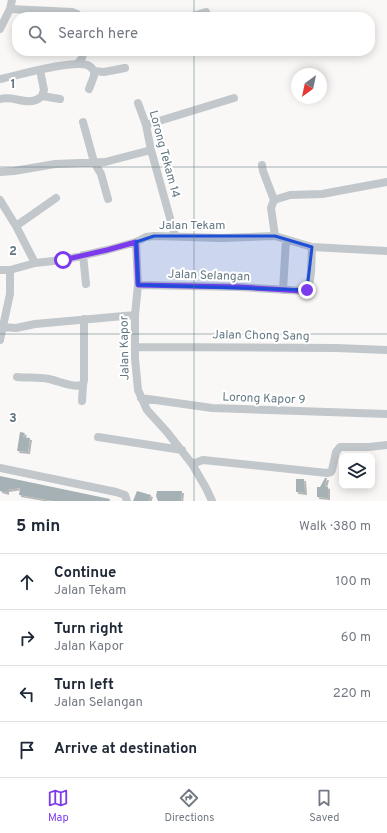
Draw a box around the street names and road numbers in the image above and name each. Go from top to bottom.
street label: Lorong Tekam 14 [145,109,183,200]
street label: Jalan Tekam [159,218,225,234]
street label: Jalan Selangan [168,267,250,285]
street label: Jalan Kapor [116,315,134,380]
street label: Jalan Chong Sang [212,327,310,345]
street label: Lorong Kapor 9 [222,390,306,408]

